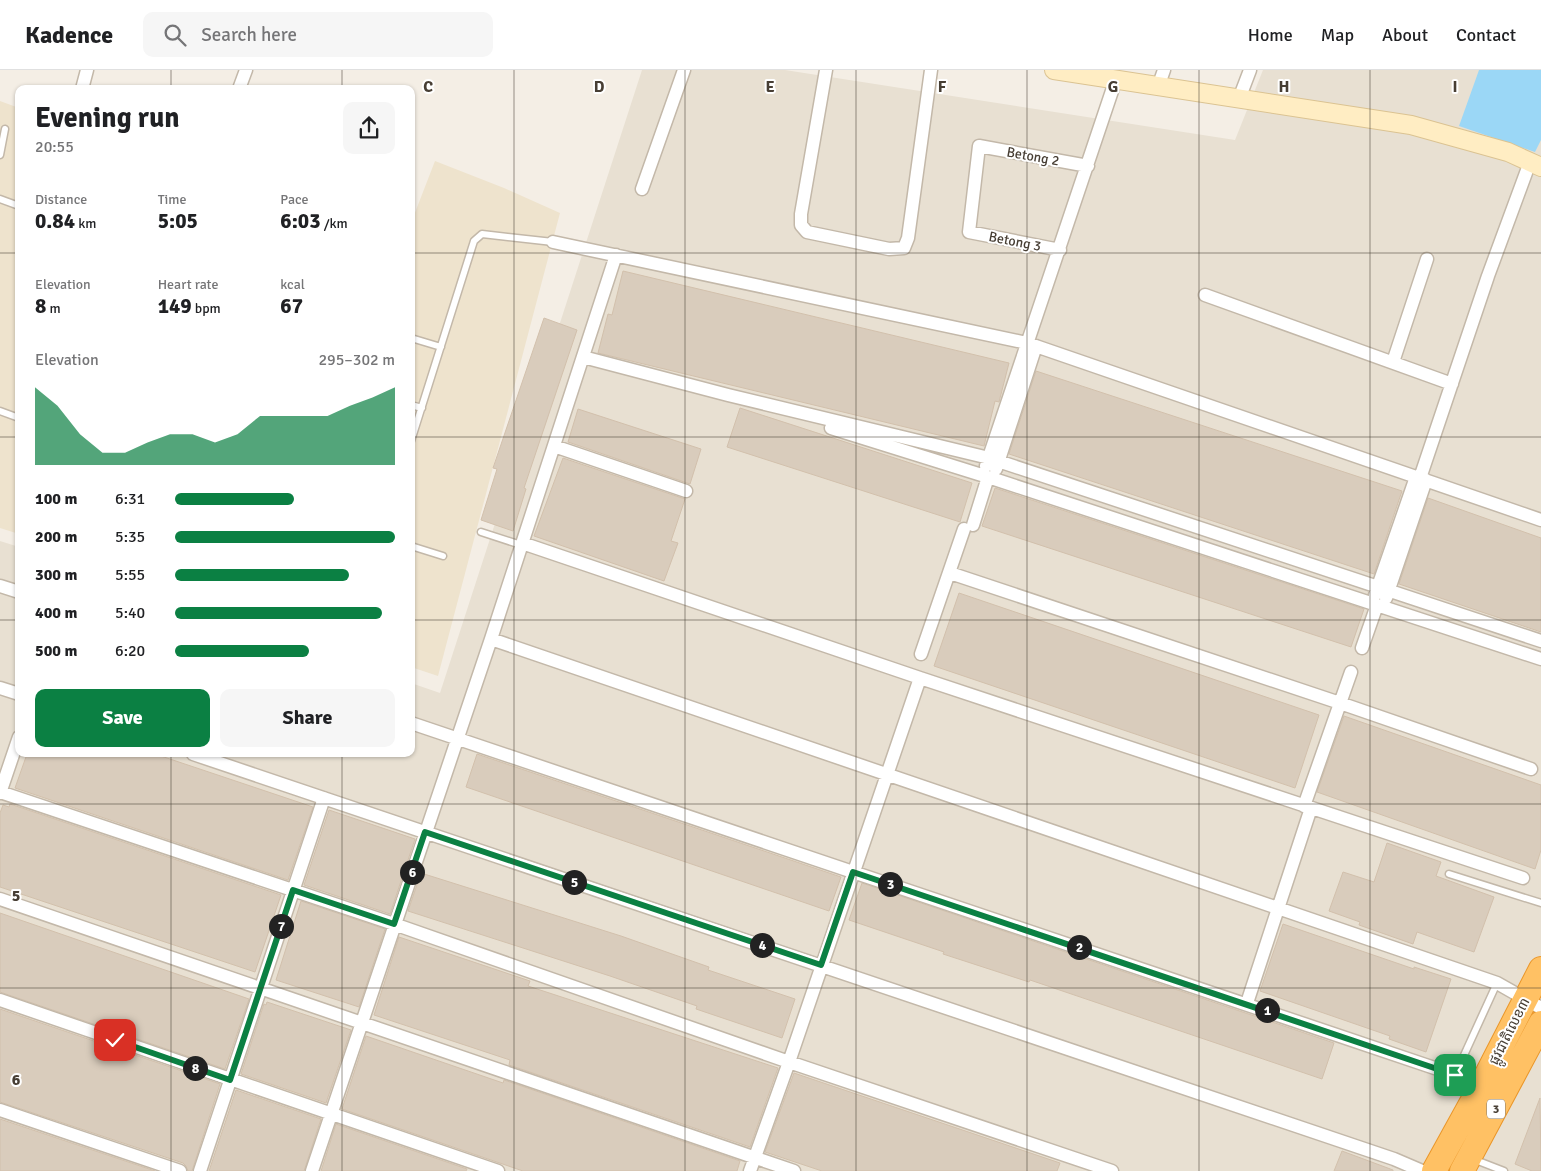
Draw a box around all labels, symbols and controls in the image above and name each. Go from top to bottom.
search box [143,12,493,57]
text: Kadence [25,20,113,50]
icon: search [161,21,189,49]
text: Search here [201,23,297,47]
text: Home [1248,24,1293,46]
text: Map [1321,24,1354,46]
text: About [1382,24,1428,46]
text: Contact [1456,24,1516,46]
text: C [423,77,433,97]
text: D [594,77,605,97]
text: E [765,77,775,97]
text: F [938,77,947,97]
text: G [1108,77,1118,97]
text: H [1279,77,1289,97]
text: I [1452,77,1458,97]
text: Evening run [35,101,180,135]
button: share [343,102,395,154]
text: 20:55 [35,137,74,157]
street label: Betong 2 [1005,144,1061,169]
text: Distance [35,191,87,208]
text: Time [158,191,187,208]
text: Pace [280,191,309,208]
text: 0.84 [35,208,75,234]
text: 5:05 [158,208,198,234]
text: 6:03 [280,208,321,234]
text: km [75,215,96,232]
text: /km [321,215,348,232]
street label: Betong 3 [987,228,1043,255]
text: Elevation [35,276,91,293]
text: Heart rate [158,276,218,293]
text: kcal [280,276,305,293]
text: 8 [35,293,46,319]
text: 149 [158,293,192,319]
text: 67 [280,293,303,319]
text: m [46,300,61,317]
text: bpm [192,300,221,317]
text: Elevation [35,350,99,370]
text: 295–302 m [318,350,395,370]
text: 100 m [35,489,77,509]
text: 6:31 [115,489,145,509]
text: 200 m [35,527,77,547]
text: 5:35 [115,527,145,547]
text: 300 m [35,565,77,585]
text: 5:55 [115,565,145,585]
text: 400 m [35,603,77,623]
text: 5:40 [115,603,145,623]
text: 500 m [35,641,77,661]
text: 6:20 [115,641,145,661]
button: Save [35,689,210,747]
button: Share [220,689,395,747]
pin: 6 [400,860,424,884]
text: 6 [409,864,416,881]
pin: 5 [562,870,586,894]
pin: 3 [878,872,902,896]
text: 5 [571,874,578,891]
text: 3 [887,876,894,893]
text: 5 [12,886,20,906]
pin: 7 [268,914,294,938]
text: 7 [278,918,285,935]
pin: 4 [750,932,774,958]
pin: 2 [1066,934,1092,960]
text: 4 [759,937,766,954]
text: 2 [1076,939,1083,956]
street label: ផ្លូវជាតិលេខ៣ [1485,995,1536,1069]
pin: 1 [1254,998,1280,1022]
text: 1 [1264,1002,1271,1019]
pin [94,1019,136,1061]
icon: check [101,1026,129,1054]
pin [1434,1054,1476,1096]
pin: 8 [182,1056,208,1080]
text: 8 [192,1060,199,1077]
icon: arrive [1441,1061,1469,1089]
text: 6 [12,1070,21,1090]
road number: 3 [1487,1100,1505,1118]

